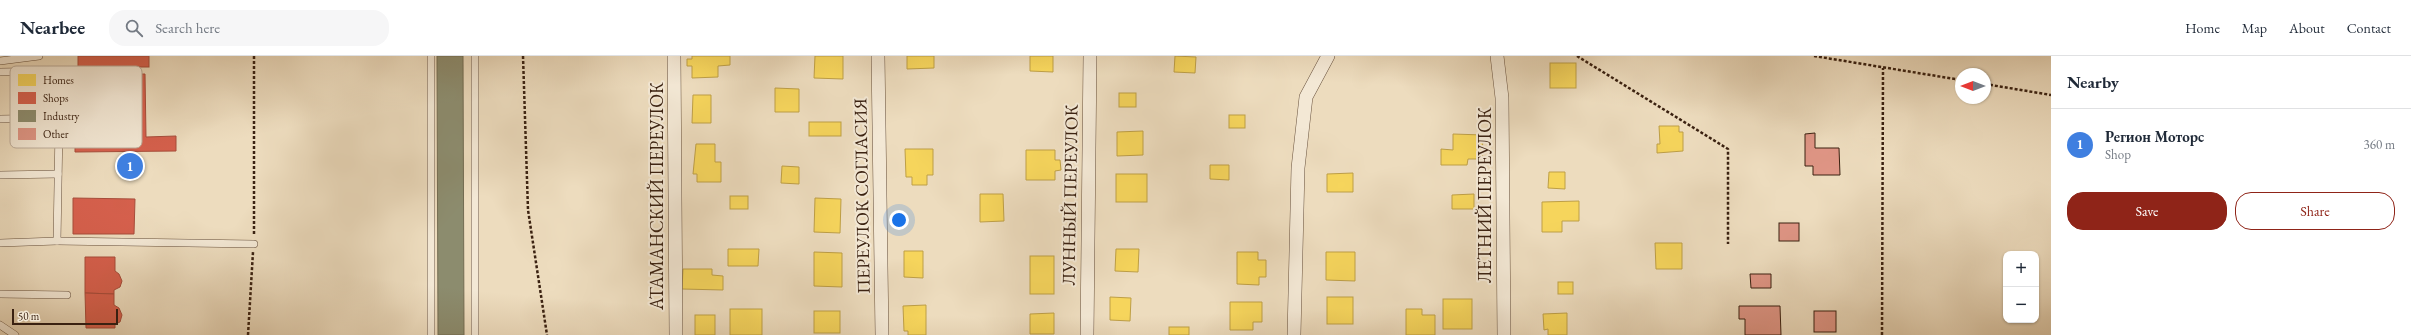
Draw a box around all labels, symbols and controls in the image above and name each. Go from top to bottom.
search box [109,10,389,46]
text: Nearbee [20,15,85,40]
icon: search [123,17,145,39]
text: Search here [155,18,220,37]
text: Home [2185,19,2220,37]
text: Map [2242,19,2267,37]
text: About [2289,19,2325,37]
text: Contact [2347,19,2391,37]
legend [10,66,142,148]
north arrow [1955,68,1991,104]
text: Nearby [2067,71,2119,93]
text: Homes [43,73,74,87]
street label: АТАМАНСКИЙ ПЕРЕУЛОК [645,82,668,311]
text: Shops [43,91,69,105]
street label: ПЕРЕУЛОК СОГЛАСИЯ [848,98,875,294]
street label: ЛУННЫЙ ПЕРЕУЛОК [1056,104,1083,286]
street label: ЛЕТНИЙ ПЕРЕУЛОК [1473,107,1496,283]
text: Industry [43,109,80,123]
text: Other [43,127,69,141]
text: Регион Моторс [2105,127,2204,146]
text: 1 [2077,136,2083,153]
text: 360 m [2364,136,2395,153]
text: Shop [2105,146,2131,163]
pin: 1 [117,151,143,181]
button: Save [2067,192,2227,230]
button: Share [2235,192,2395,230]
your location [889,210,909,230]
map controls [2003,251,2039,323]
button: + [2003,251,2039,287]
button: − [2003,287,2039,323]
scale bar [12,307,118,326]
text: 50 m [18,309,39,323]

